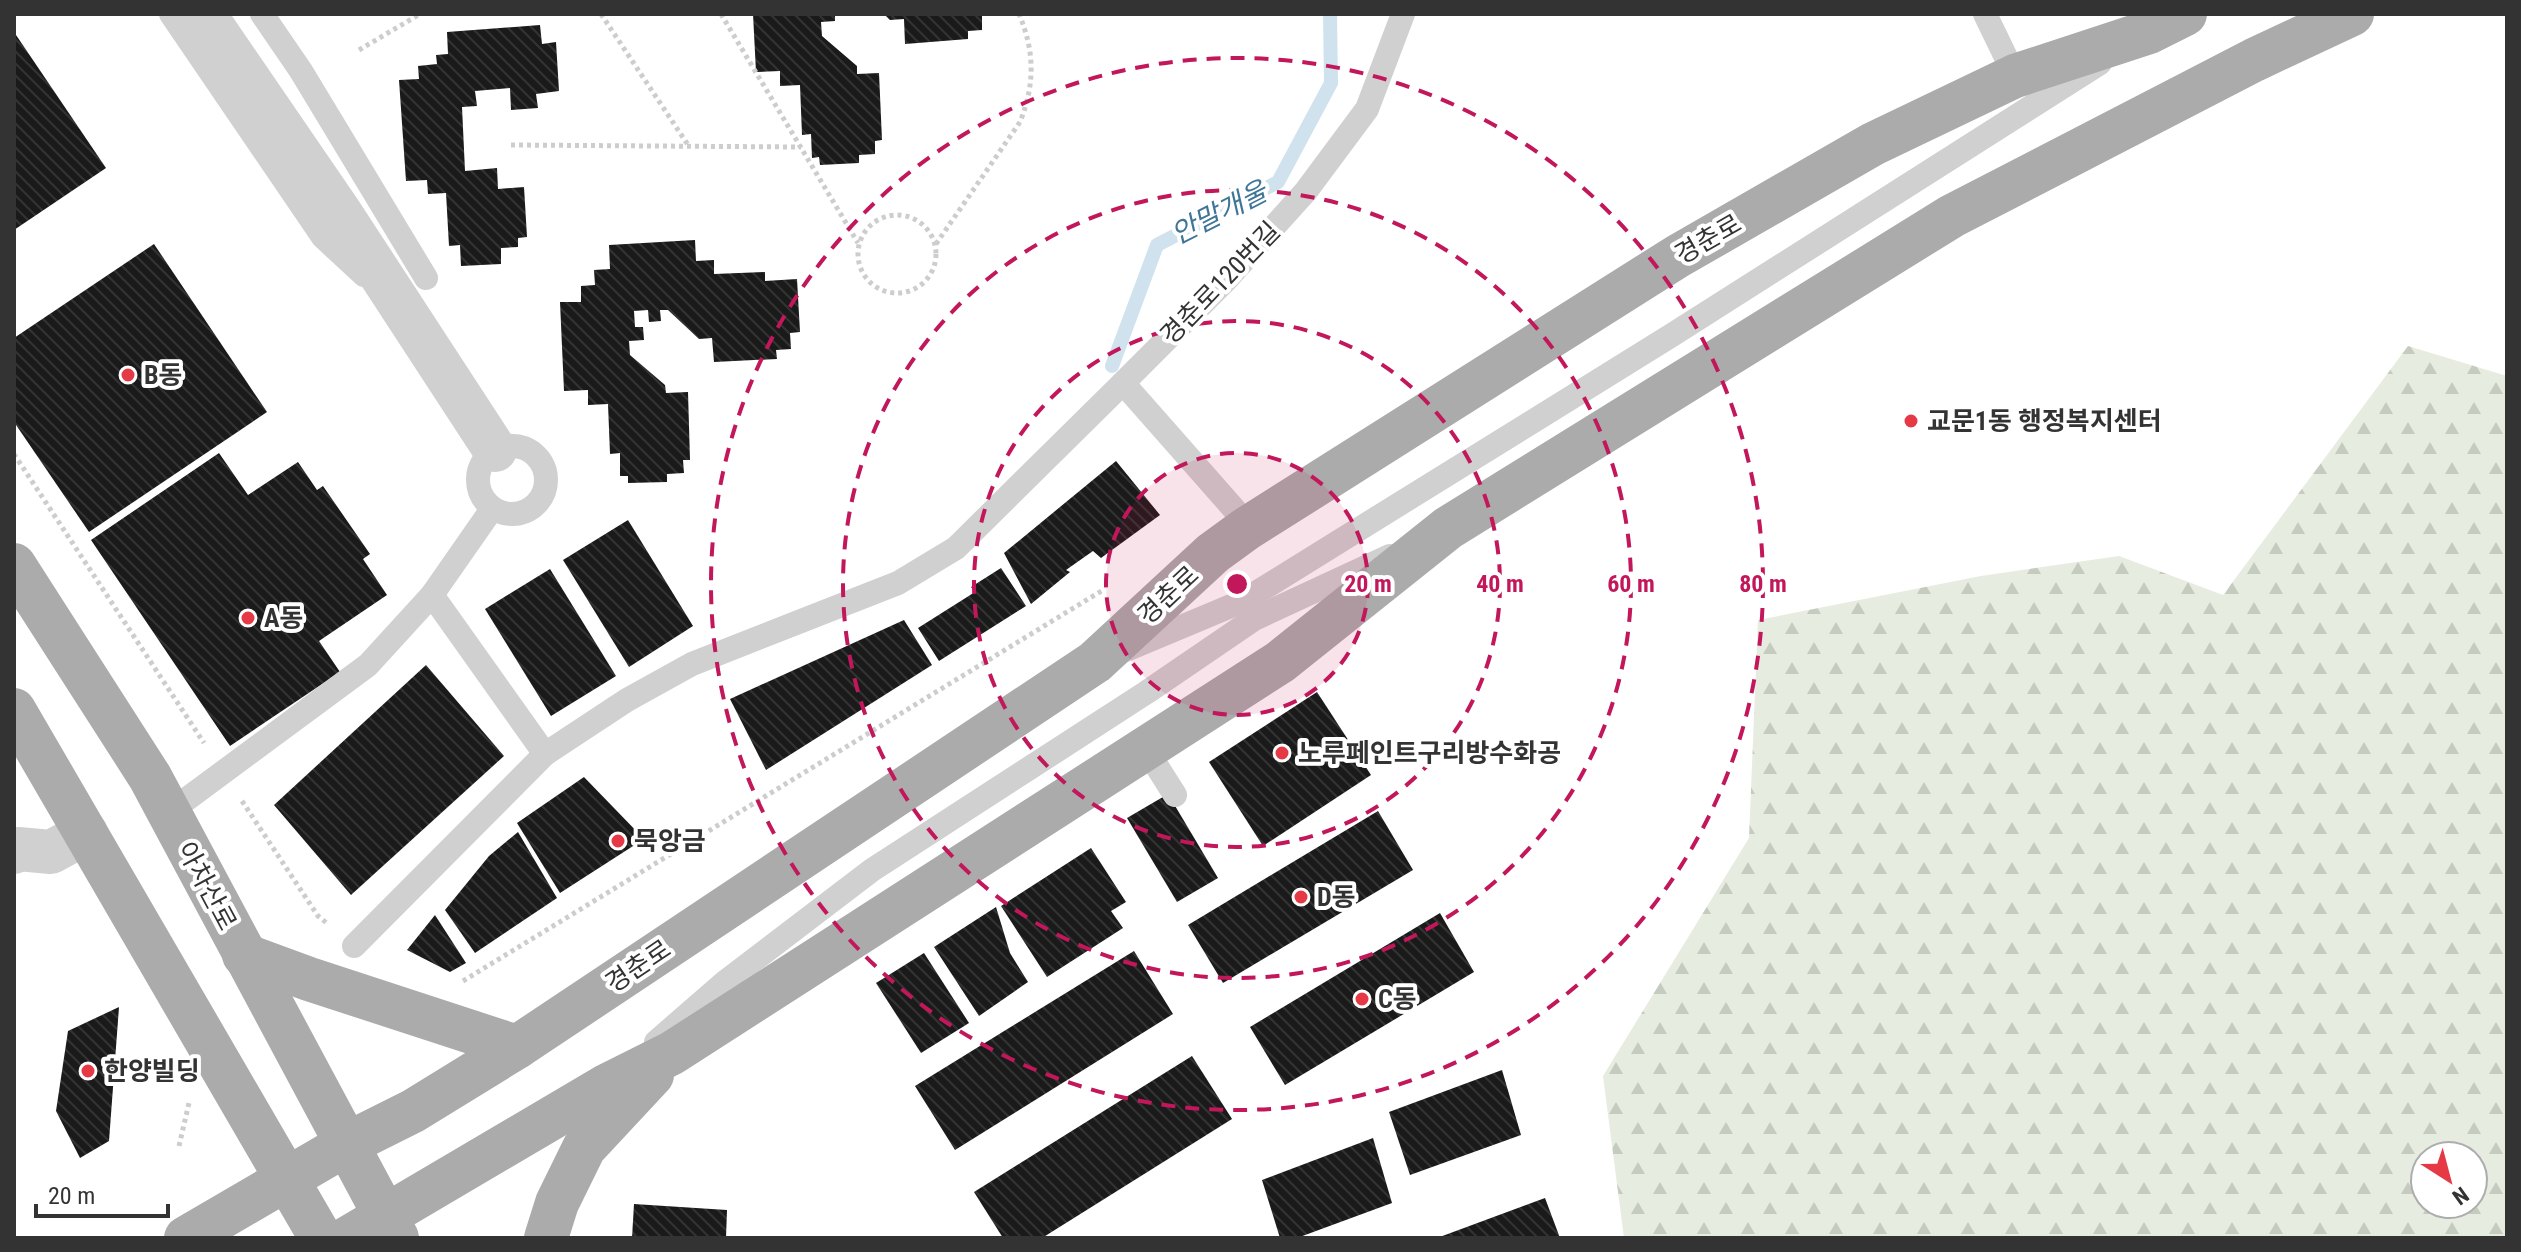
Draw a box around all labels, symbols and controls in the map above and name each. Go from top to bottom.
water label: 안말개울 [1166,174,1274,251]
street label: 경춘로 [1669,208,1747,270]
street label: 경춘로120번길 [1154,216,1286,350]
place label: B동 [144,360,183,390]
marker: B동 [119,366,137,384]
place label: 교문1동 행정복지센터 [1927,406,2161,436]
marker: 교문1동 행정복지센터 [1902,412,1920,430]
street label: 경춘로 [1132,560,1204,630]
centre of rings [1223,570,1251,598]
text: 20 m [1344,570,1392,598]
text: 40 m [1476,570,1524,598]
text: 60 m [1607,570,1655,598]
text: 80 m [1739,570,1787,598]
place label: A동 [264,603,303,633]
marker: A동 [239,609,257,627]
place label: 노루페인트구리방수화공 [1298,738,1561,768]
marker: 노루페인트구리방수화공 [1273,744,1291,762]
place label: 묵앙금 [634,826,706,856]
marker: 묵앙금 [609,832,627,850]
street label: 아차산로 [171,837,243,935]
place label: D동 [1317,882,1356,912]
marker: D동 [1292,888,1310,906]
street label: 경춘로 [600,933,676,999]
place label: C동 [1378,984,1417,1014]
marker: C동 [1353,990,1371,1008]
place label: 한양빌딩 [104,1056,200,1086]
marker: 한양빌딩 [79,1062,97,1080]
north arrow [2409,1140,2489,1220]
scale bar [36,1168,168,1218]
text: 20 m [48,1182,95,1210]
text: N [2448,1182,2473,1210]

